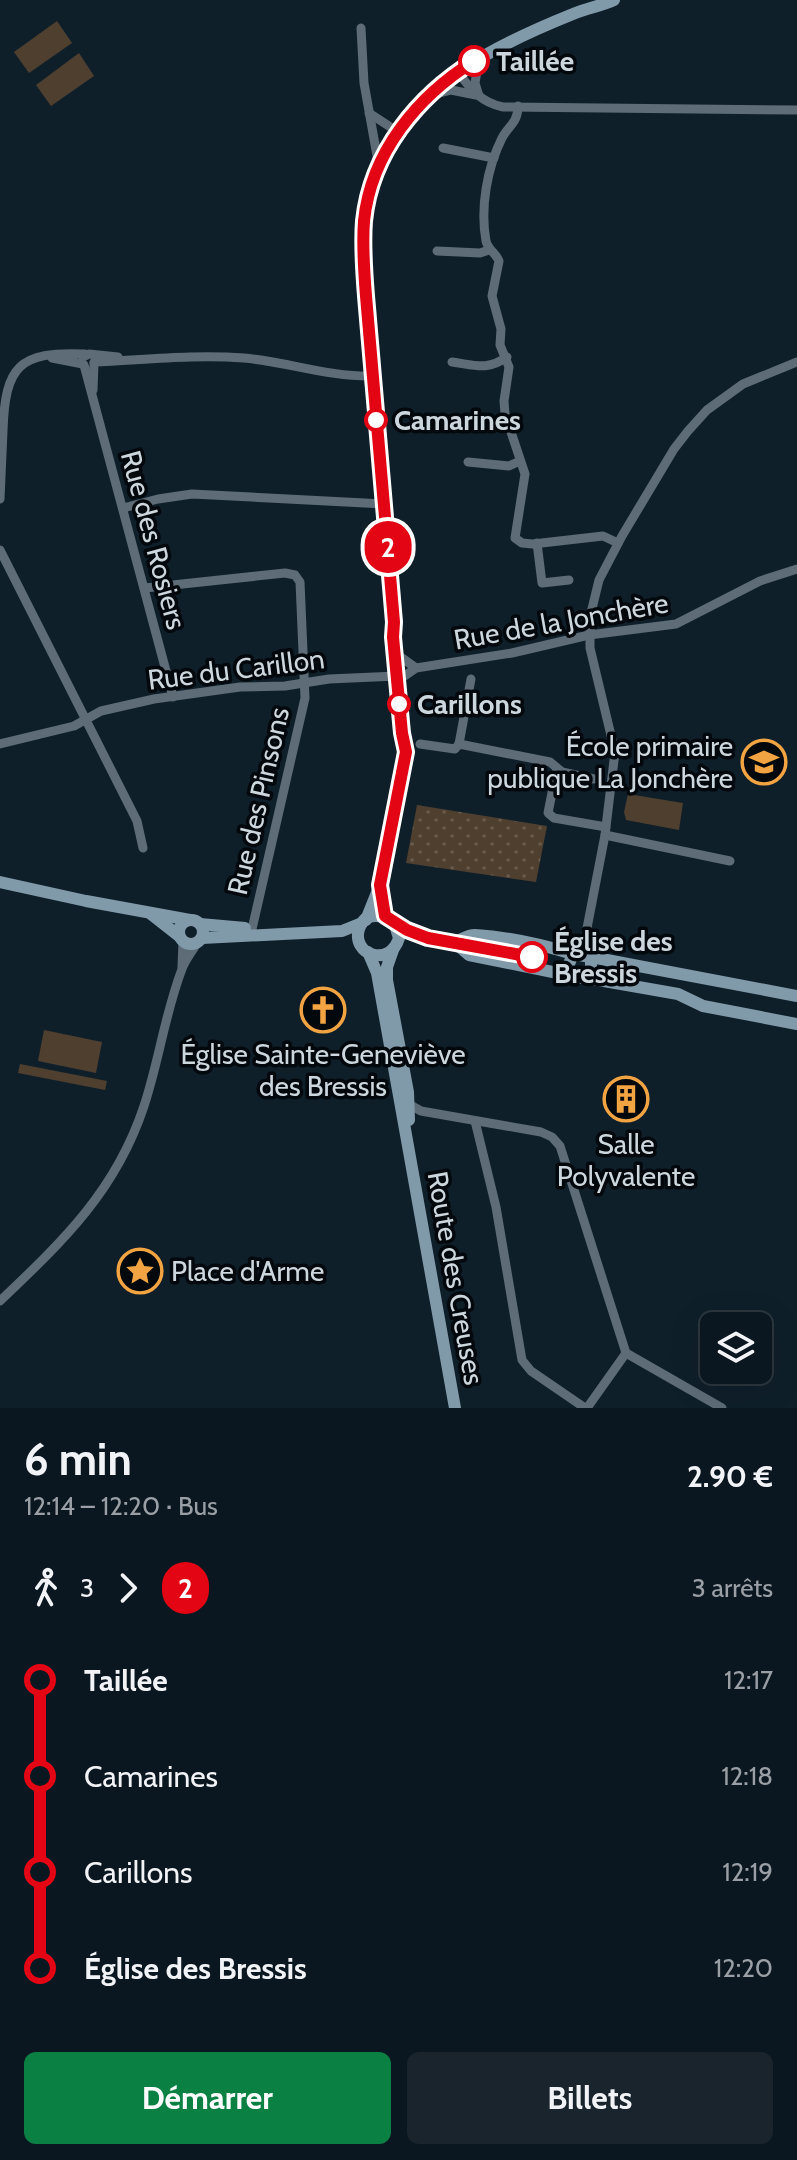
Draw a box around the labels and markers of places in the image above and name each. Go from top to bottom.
place label: Taillée [496,44,574,78]
marker: Taillée [459,46,489,76]
place label: Camarines [394,403,521,437]
marker: Camarines [365,409,387,431]
place label: Carillons [417,687,522,721]
marker: Carillons [388,693,410,715]
place label: École primaire publique La Jonchère [487,729,733,795]
school or university icon: École primaire publique La Jonchère [740,738,788,786]
place label: Église des Bressis [554,924,673,990]
marker: Église des Bressis [517,942,547,972]
church icon: Église Sainte-Geneviève des Bressis [299,986,347,1034]
place label: Église Sainte-Geneviève des Bressis [180,1037,466,1103]
building icon: Salle Polyvalente [602,1075,650,1123]
place label: Salle Polyvalente [557,1127,695,1193]
place icon: Place d'Arme [116,1247,164,1295]
place label: Place d'Arme [171,1254,324,1288]

